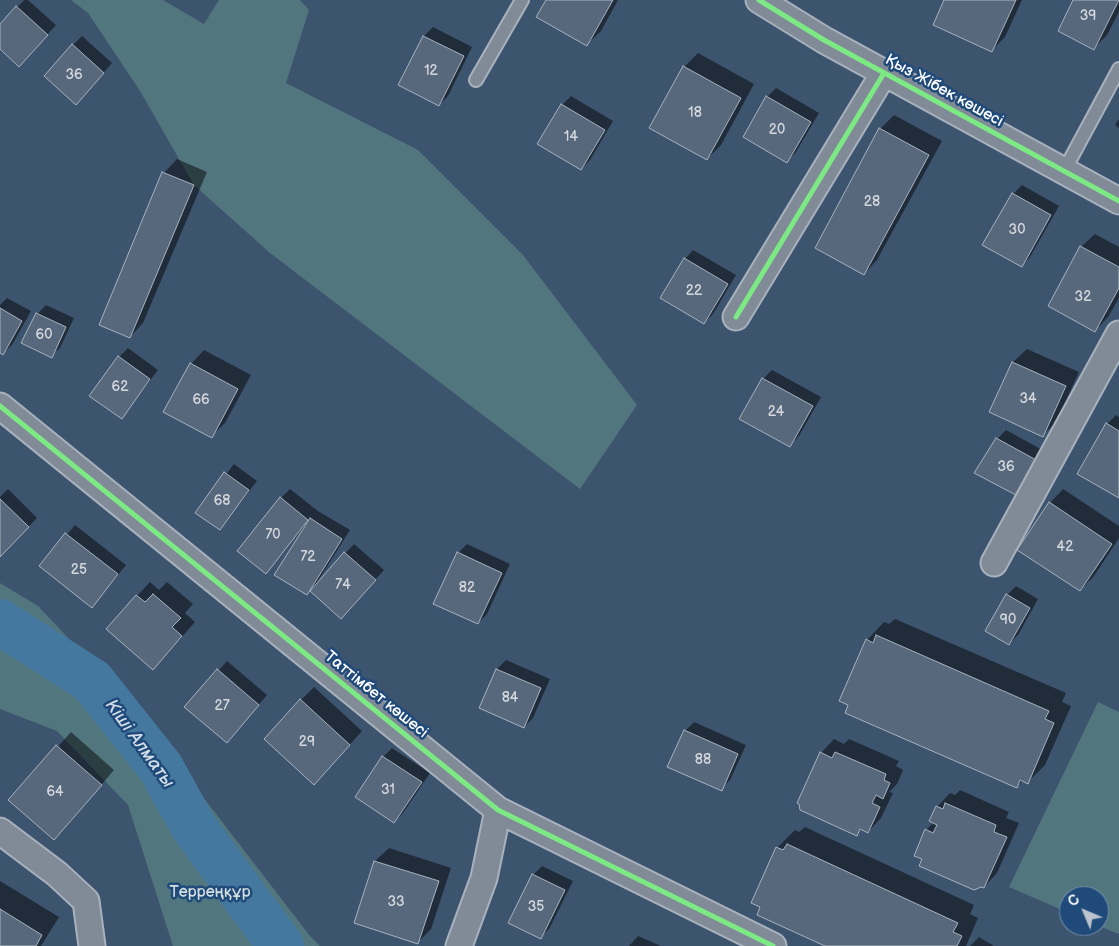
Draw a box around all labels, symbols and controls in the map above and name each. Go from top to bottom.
house number: 39 [1080,8,1096,24]
street label: Қыз Жібек көшесі [881,51,1007,131]
house number: 12 [424,63,438,79]
house number: 36 [65,67,83,83]
house number: 18 [688,105,702,121]
house number: 20 [769,122,785,138]
house number: 14 [564,129,578,145]
house number: 28 [864,194,880,210]
house number: 30 [1009,222,1025,238]
house number: 22 [686,283,702,299]
house number: 32 [1075,289,1091,305]
house number: 60 [36,327,52,343]
house number: 62 [112,379,128,395]
house number: 34 [1019,391,1037,407]
house number: 66 [192,392,210,408]
house number: 24 [768,404,784,420]
house number: 36 [997,459,1015,475]
house number: 68 [214,493,230,509]
house number: 70 [265,527,281,543]
house number: 42 [1057,539,1073,555]
house number: 72 [300,549,316,565]
house number: 25 [71,562,87,578]
house number: 74 [335,577,351,593]
house number: 82 [459,580,475,596]
house number: 90 [1000,612,1016,628]
street label: Таттімбет көшесі [320,647,432,743]
house number: 84 [502,690,518,706]
water label: Кіші Алматы [100,696,178,792]
house number: 27 [214,698,230,714]
house number: 29 [299,734,315,750]
house number: 88 [695,752,711,768]
house number: 31 [381,782,395,798]
house number: 64 [46,784,64,800]
park label: Терреңқұр [169,883,251,903]
north arrow [1059,886,1109,936]
text: С [1064,891,1083,910]
house number: 33 [387,894,405,910]
house number: 35 [528,899,544,915]

